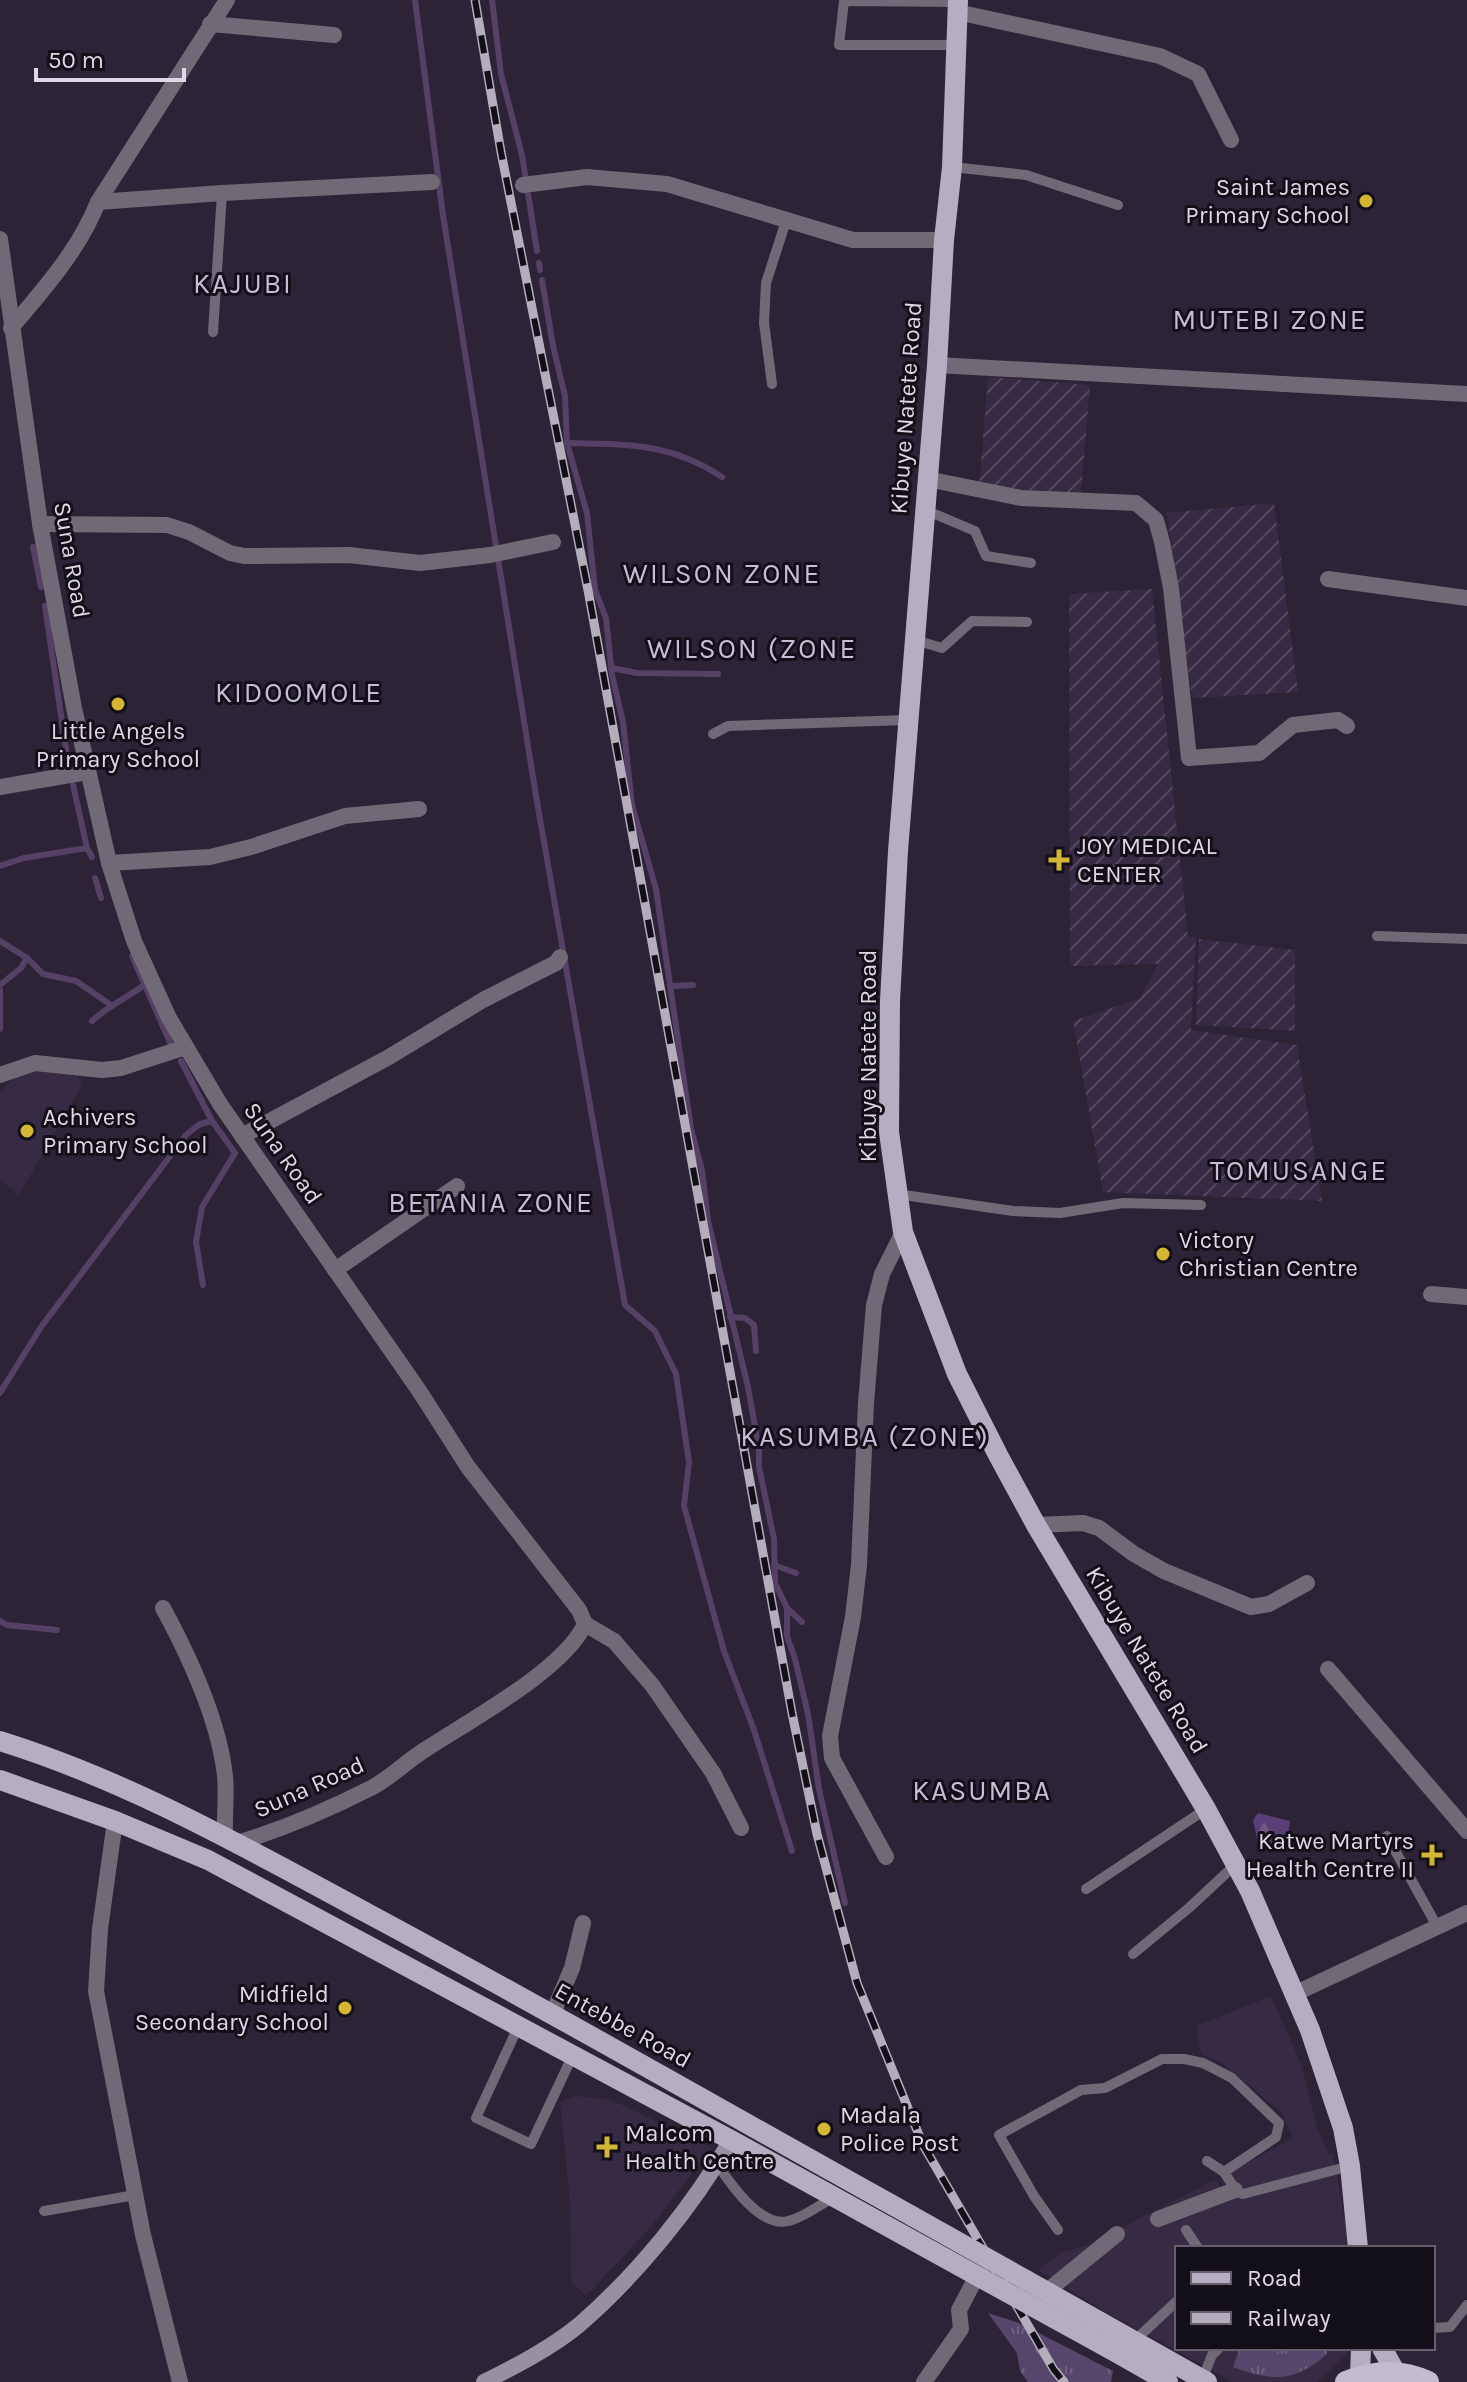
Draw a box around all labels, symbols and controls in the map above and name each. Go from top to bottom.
scale bar [36,32,184,82]
text: 50 m [48,46,104,74]
place label: Saint James Primary School [1185,173,1350,229]
marker: Saint James Primary School [1357,192,1375,210]
district label: KAJUBI [193,267,293,300]
street label: Kibuye Natete Road [885,301,927,515]
district label: MUTEBI ZONE [1172,303,1368,336]
street label: Suna Road [48,500,96,620]
district label: WILSON ZONE [623,557,821,590]
district label: WILSON (ZONE [647,632,857,665]
district label: KIDOOMOLE [215,676,383,709]
marker: Little Angels Primary School [109,695,127,713]
place label: Little Angels Primary School [36,717,200,773]
place label: JOY MEDICAL CENTER [1077,832,1218,888]
marker: JOY MEDICAL CENTER [1048,849,1070,871]
street label: Kibuye Natete Road [854,950,882,1162]
street label: Suna Road [238,1097,328,1209]
place label: Achivers Primary School [43,1103,208,1159]
marker: Achivers Primary School [18,1122,36,1140]
district label: TOMUSANGE [1210,1154,1388,1187]
district label: BETANIA ZONE [388,1186,594,1219]
place label: Victory Christian Centre [1179,1226,1358,1282]
marker: Victory Christian Centre [1154,1245,1172,1263]
district label: KASUMBA (ZONE) [740,1420,990,1453]
street label: Kibuye Natete Road [1080,1562,1214,1758]
street label: Suna Road [250,1750,368,1824]
district label: KASUMBA [912,1774,1052,1807]
place label: Katwe Martyrs Health Centre II [1246,1827,1414,1883]
marker: Katwe Martyrs Health Centre II [1421,1844,1443,1866]
street label: Entebbe Road [550,1976,696,2074]
place label: Midfield Secondary School [135,1980,329,2036]
marker: Midfield Secondary School [336,1999,354,2017]
place label: Madala Police Post [840,2101,959,2157]
place label: Malcom Health Centre [625,2119,774,2175]
marker: Madala Police Post [815,2120,833,2138]
marker: Malcom Health Centre [596,2136,618,2158]
legend [1175,2246,1435,2350]
text: Road [1247,2264,1302,2292]
text: Railway [1247,2304,1331,2332]

